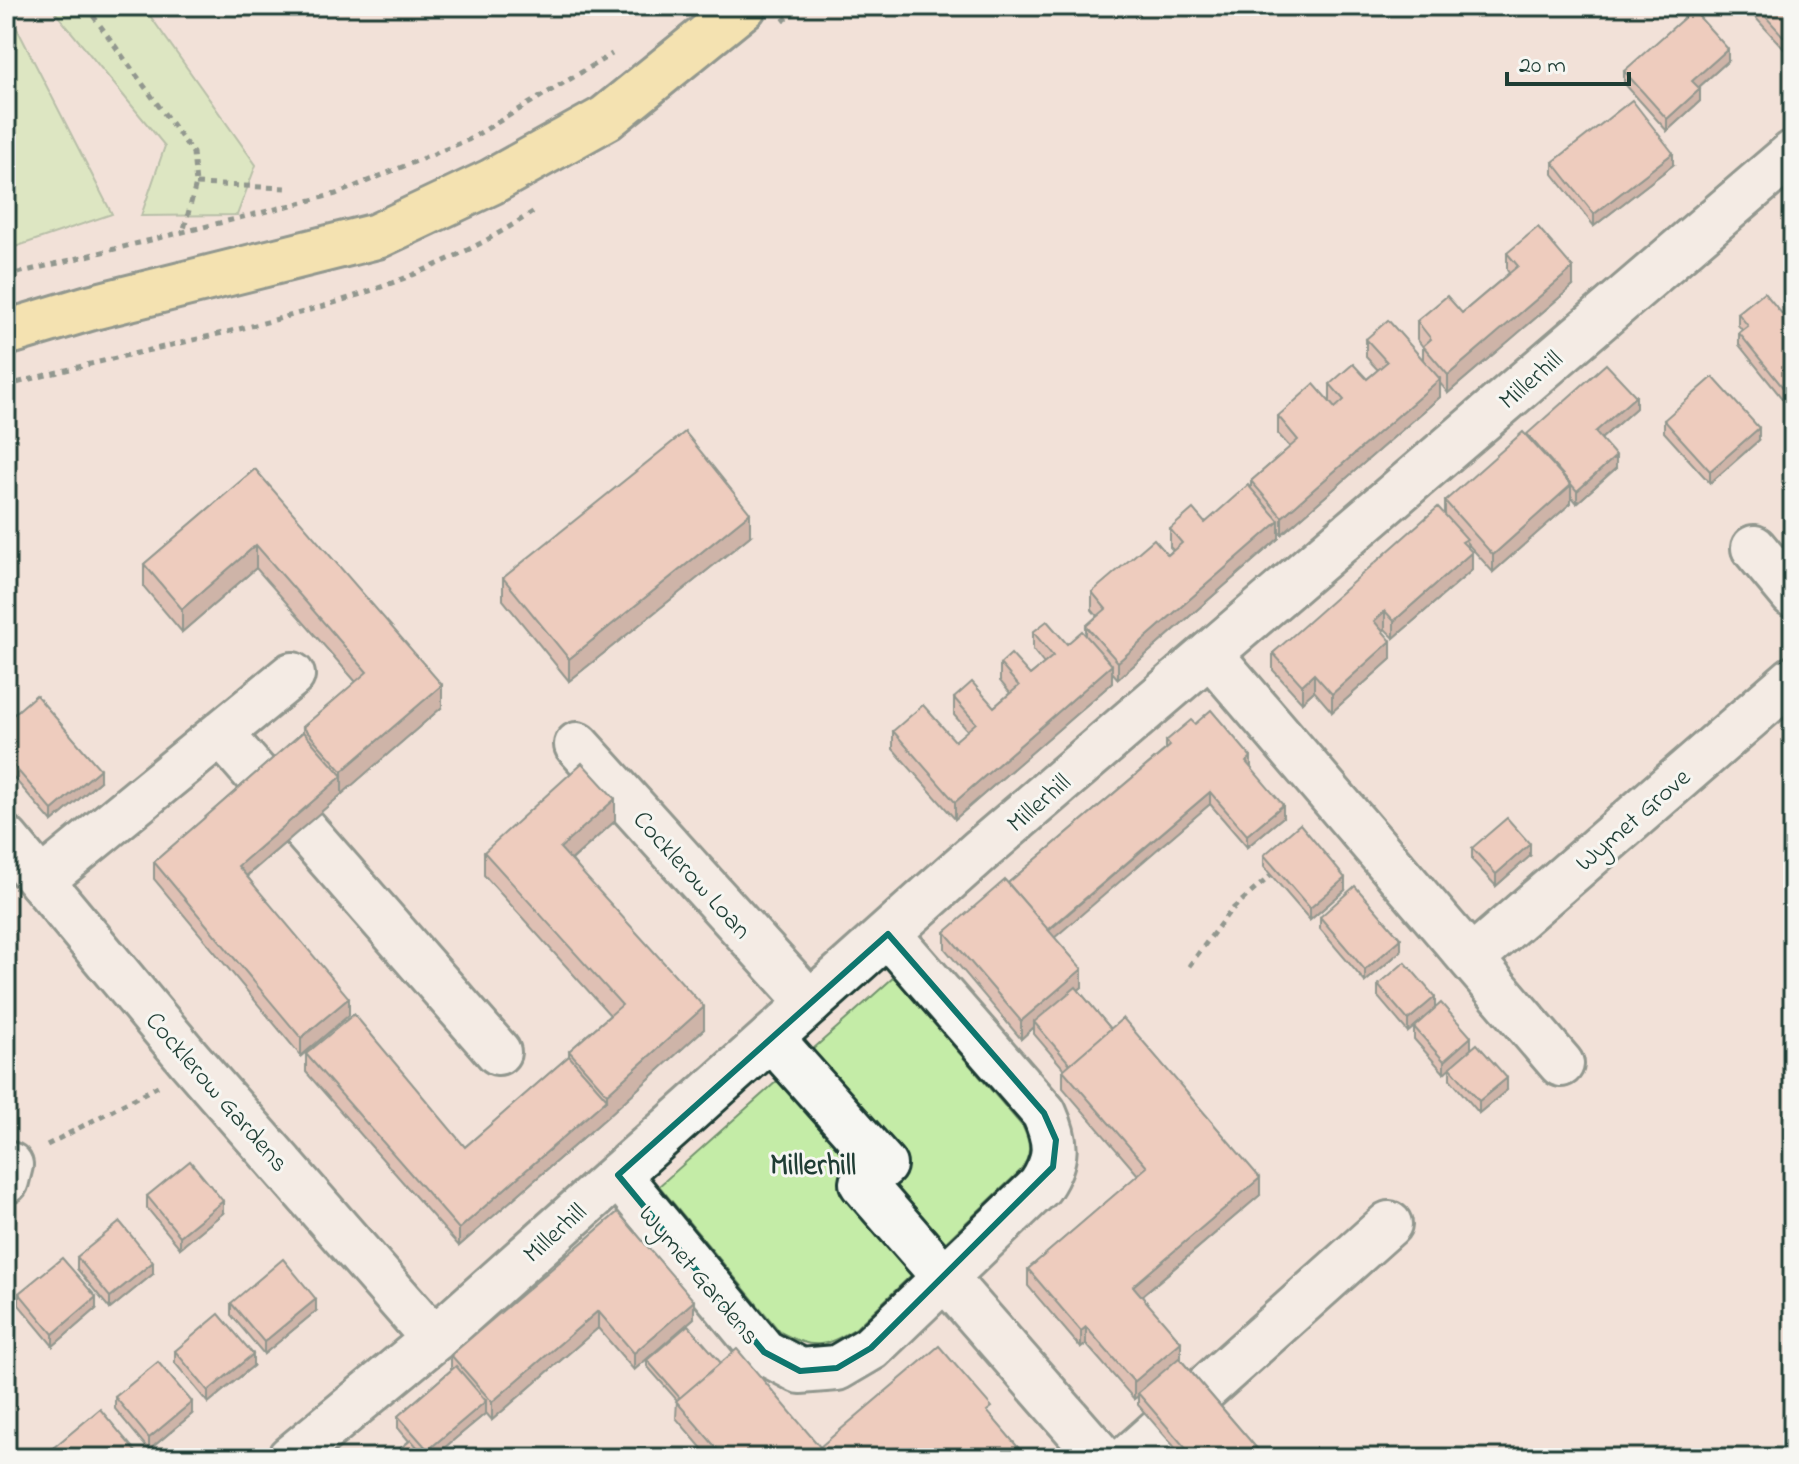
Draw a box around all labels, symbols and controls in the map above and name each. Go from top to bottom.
scale bar [1507,36,1629,86]
text: 20 m [1519,49,1566,84]
street label: Millerhill [1491,342,1573,420]
street label: Wymet Grove [1568,760,1700,882]
street label: Millerhill [999,765,1081,843]
street label: Cocklerow Loan [622,803,759,949]
street label: Cocklerow Gardens [135,1004,297,1182]
district label: Millerhill [770,1145,856,1189]
street label: Millerhill [516,1195,596,1273]
street label: Wymet Gardens [628,1198,768,1354]

